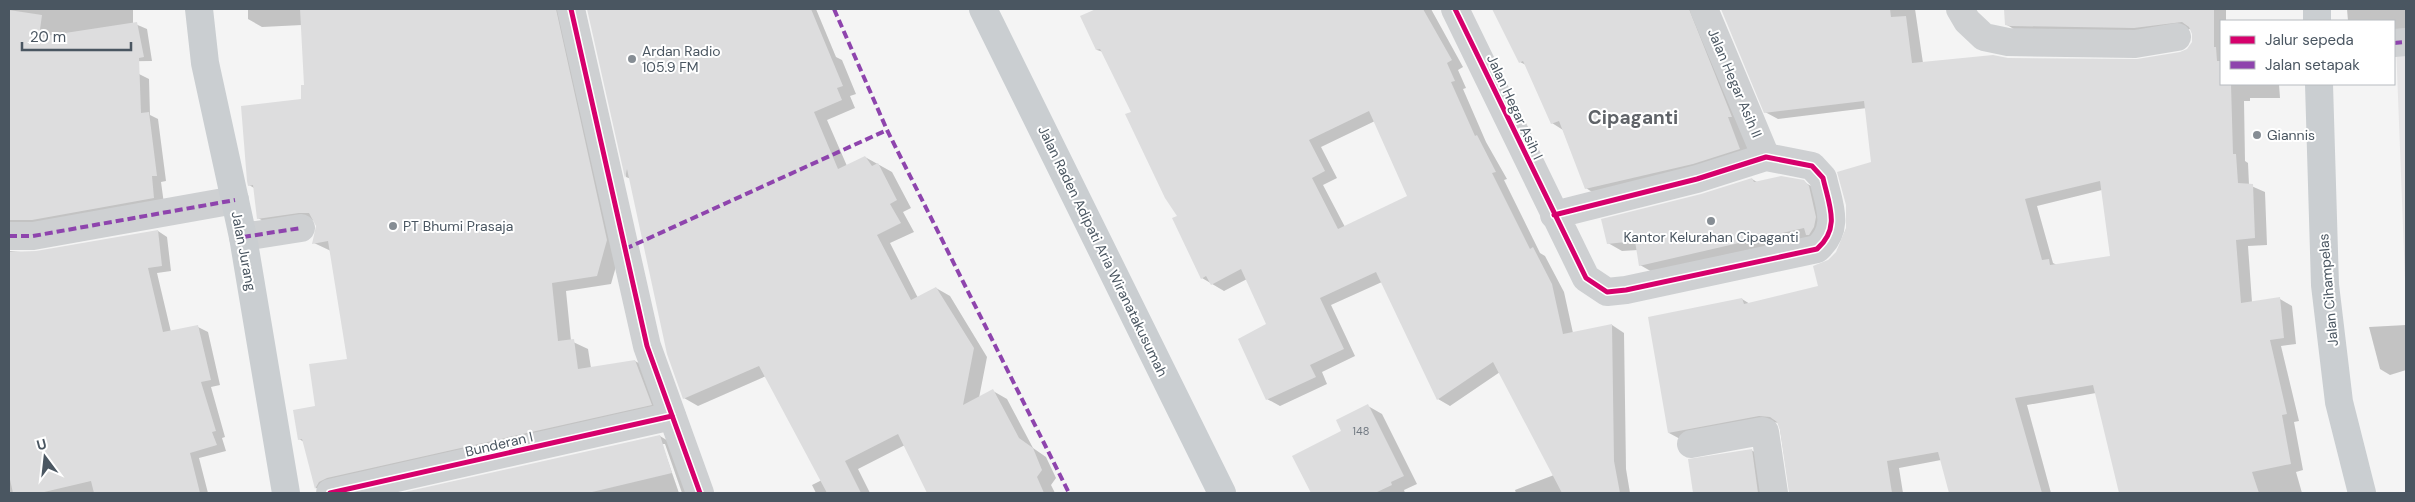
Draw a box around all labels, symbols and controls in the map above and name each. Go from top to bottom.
scale bar [22,20,131,52]
legend [2220,20,2395,85]
street label: Jalan Hegar Asih II [1704,26,1766,140]
text: 20 m [30,27,66,47]
text: Jalur sepeda [2265,30,2354,50]
place label: Ardan Radio 105.9 FM [642,42,721,76]
street label: Jalan Hegar Asih I [1483,52,1547,162]
marker: Ardan Radio 105.9 FM [626,53,638,65]
text: Jalan setapak [2265,55,2360,75]
district label: Cipaganti [1588,105,1678,130]
street label: Jalan Raden Adipati Aria Wiranatakusumah [1034,123,1172,379]
place label: Giannis [2267,126,2315,144]
marker: Giannis [2251,129,2263,141]
street label: Jalan Jurang [227,210,261,293]
marker: Kantor Kelurahan Cipaganti [1705,215,1717,227]
place label: PT Bhumi Prasaja [403,217,513,235]
marker: PT Bhumi Prasaja [387,220,399,232]
place label: Kantor Kelurahan Cipaganti [1623,228,1799,246]
street label: Jalan Cihampelas [2314,233,2342,347]
house number: 148 [1353,424,1369,438]
street label: Bunderan I [463,427,535,461]
north arrow [20,432,70,482]
text: U [35,435,49,454]

